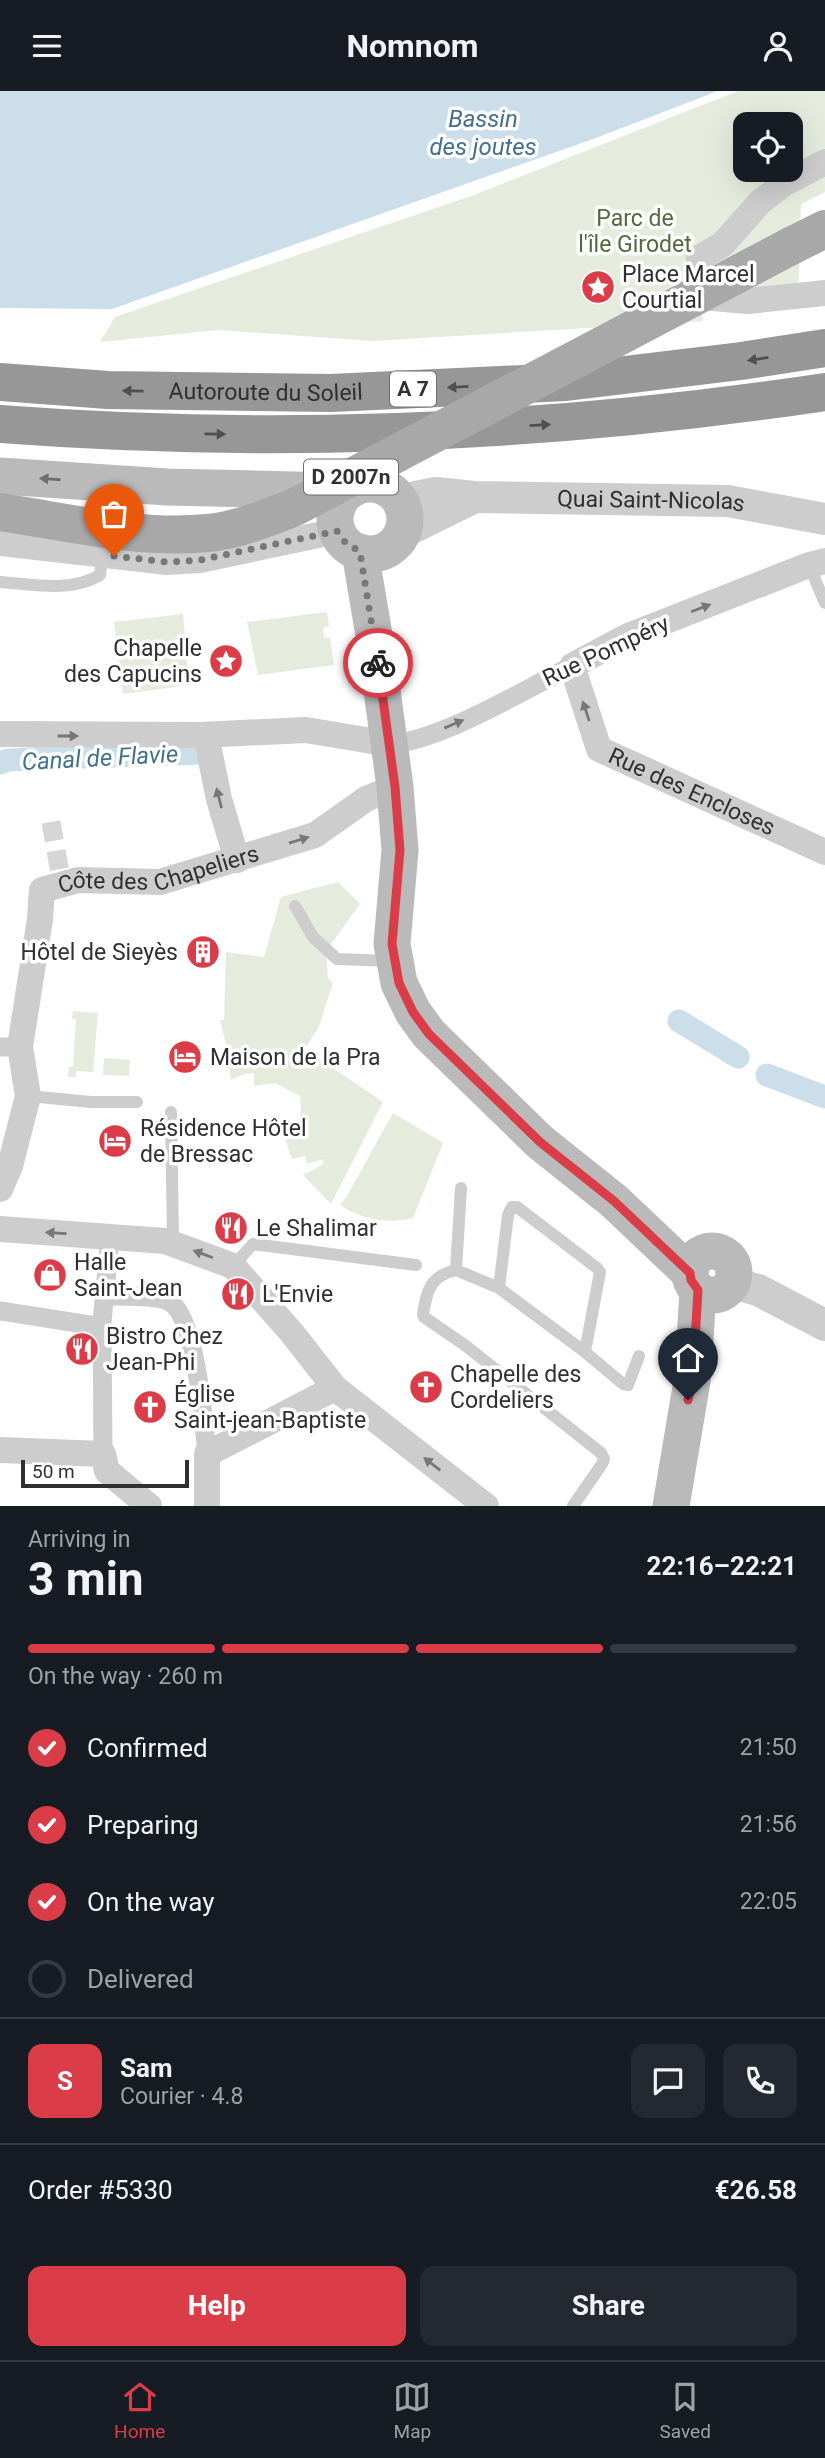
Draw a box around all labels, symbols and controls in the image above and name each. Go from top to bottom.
icon: menu [28,27,66,65]
text: Nomnom [346,27,479,65]
icon: person [759,27,797,65]
water label: Bassin des joutes [429,105,537,161]
map controls [733,112,803,182]
button: locate [733,112,803,182]
park label: Parc de l'île Girodet [578,205,692,258]
place label: Place Marcel Courtial [622,261,755,314]
place icon: Place Marcel Courtial [579,268,617,306]
one-way arrow [746,354,768,365]
road number: A 7 [390,371,436,407]
street label: Autoroute du Soleil [169,377,363,407]
one-way arrow [447,381,469,392]
one-way arrow [121,385,143,396]
one-way arrow [529,419,551,430]
one-way arrow [204,428,226,439]
road number: D 2007n [304,459,398,495]
one-way arrow [39,474,61,485]
pin [84,484,144,556]
street label: Quai Saint-Nicolas [557,485,747,517]
icon: bag [95,495,133,533]
one-way arrow [690,602,711,613]
street label: Rue Pompéry [538,610,674,692]
courier [343,628,413,698]
place label: Chapelle des Capucins [64,635,202,688]
place icon: Chapelle des Capucins [207,642,245,680]
icon: bike [359,644,397,682]
one-way arrow [581,700,591,721]
one-way arrow [444,718,465,729]
one-way arrow [57,730,79,742]
water label: Canal de Flavie [21,740,179,776]
street label: Rue des Encloses [605,742,780,841]
one-way arrow [213,786,224,808]
one-way arrow [289,835,310,845]
street label: Côte des Chapeliers [55,839,262,898]
building icon: Hôtel de Sieyès [184,933,222,971]
place label: Hôtel de Sieyès [20,939,178,966]
hotel icon: Maison de la Pra [166,1038,204,1076]
place label: Maison de la Pra [210,1044,381,1071]
place label: Résidence Hôtel de Bressac [140,1115,306,1168]
hotel icon: Résidence Hôtel de Bressac [96,1122,134,1160]
restaurant icon: Le Shalimar [212,1209,250,1247]
place label: Le Shalimar [256,1215,377,1242]
one-way arrow [44,1227,66,1238]
one-way arrow [192,1248,213,1259]
place label: Halle Saint-Jean [74,1249,182,1302]
shop icon: Halle Saint-Jean [31,1256,69,1294]
restaurant icon: L'Envie [219,1275,257,1313]
place label: L'Envie [262,1281,333,1308]
place label: Bistro Chez Jean-Phi [106,1323,223,1376]
pin [658,1328,718,1400]
restaurant icon: Bistro Chez Jean-Phi [63,1330,101,1368]
icon: home [669,1339,707,1377]
place label: Chapelle des Cordeliers [450,1361,581,1414]
church icon: Chapelle des Cordeliers [407,1368,445,1406]
place label: Église Saint-jean-Baptiste [174,1380,366,1434]
church icon: Église Saint-jean-Baptiste [131,1388,169,1426]
scale bar [21,1457,189,1489]
one-way arrow [423,1457,441,1471]
text: 50 m [32,1460,75,1483]
text: Arriving in [28,1526,131,1553]
text: 22:16–22:21 [647,1551,797,1581]
text: 3 min [28,1552,144,1606]
text: On the way · 260 m [28,1663,223,1690]
icon: check [28,1729,66,1767]
text: Confirmed [87,1733,208,1763]
text: 21:50 [740,1734,797,1761]
icon: check [28,1806,66,1844]
text: Preparing [87,1810,199,1840]
text: 21:56 [740,1811,797,1838]
icon: check [28,1883,66,1921]
text: On the way [87,1887,215,1917]
text: 22:05 [740,1888,797,1915]
text: Delivered [87,1964,194,1994]
button: chat [631,2044,705,2118]
button: phone [723,2044,797,2118]
text: Sam [120,2053,172,2083]
text: S [57,2066,73,2096]
text: Courier · 4.8 [120,2083,243,2110]
text: Order #5330 [28,2175,173,2205]
text: €26.58 [715,2175,797,2205]
button: Help [28,2266,406,2346]
button: Share [420,2266,797,2346]
tab: Home [114,2378,165,2443]
tab: Map [393,2378,431,2443]
tab: Saved [660,2378,711,2443]

